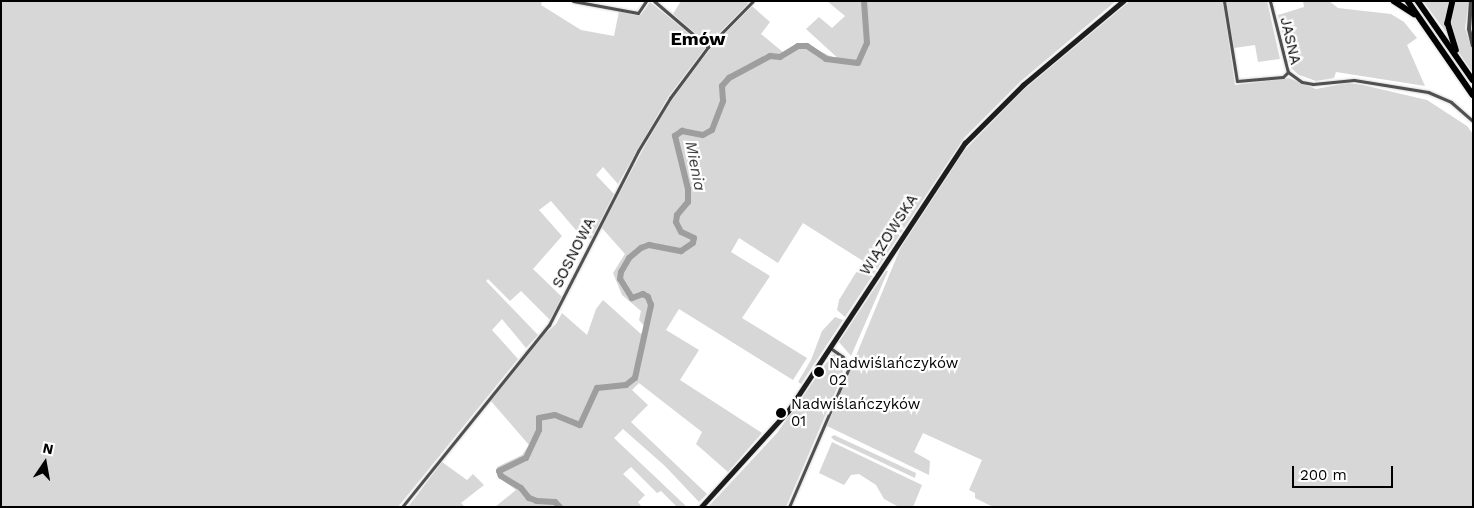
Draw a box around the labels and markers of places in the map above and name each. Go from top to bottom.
place label: Nadwiślańczyków 02 [829,354,958,389]
marker: Nadwiślańczyków 02 [813,366,825,378]
place label: Nadwiślańczyków 01 [791,395,920,430]
marker: Nadwiślańczyków 01 [775,407,787,419]

